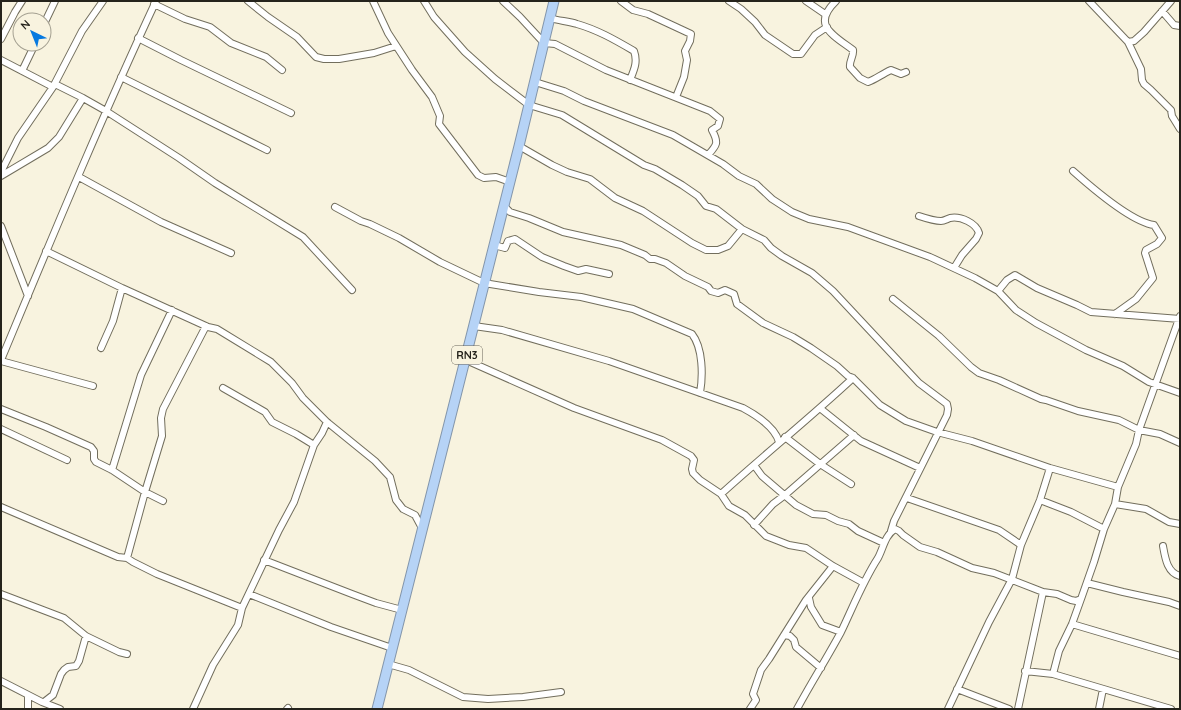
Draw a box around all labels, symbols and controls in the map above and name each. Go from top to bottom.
north arrow [12,12,52,52]
text: N [17,17,33,33]
road number: RN3 [452,346,482,364]

